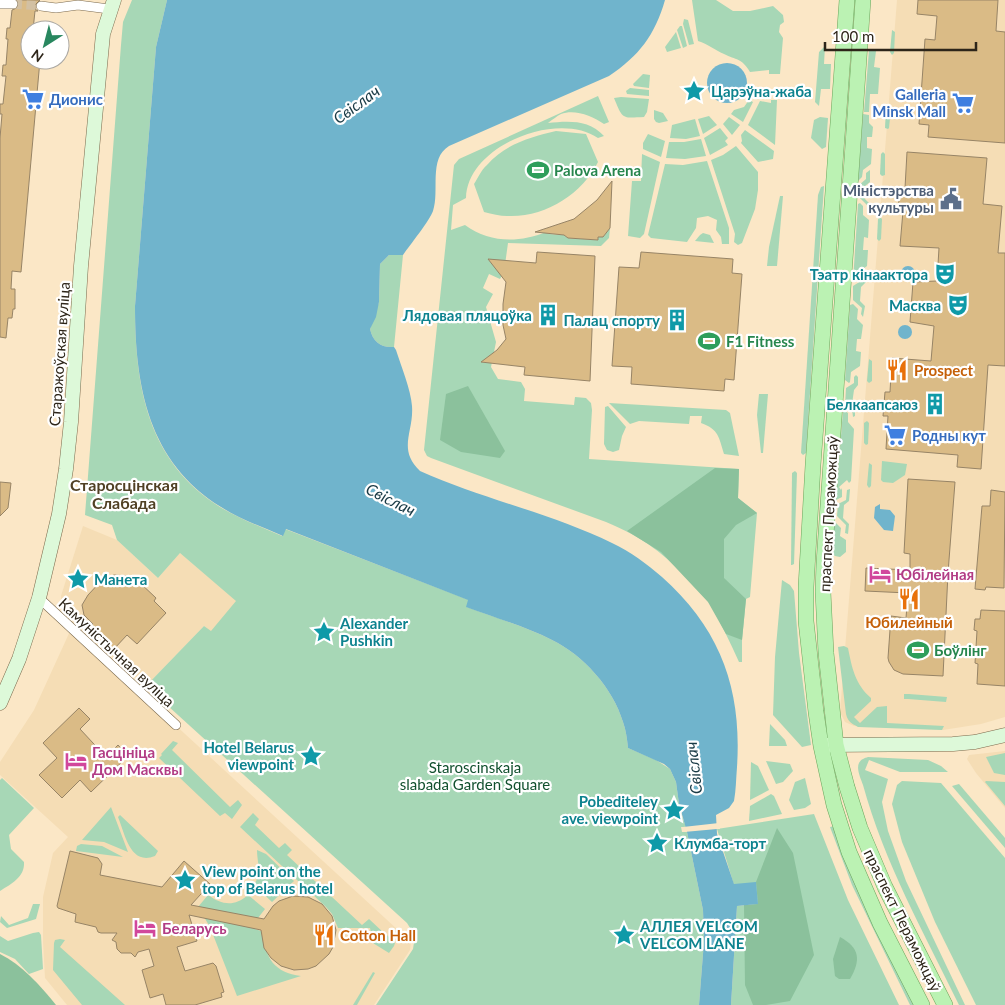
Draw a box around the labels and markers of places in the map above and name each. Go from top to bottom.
place icon: Царэўна-жаба [681,78,707,104]
place label: Царэўна-жаба [711,82,812,100]
place label: Galleria Minsk Mall [872,85,946,120]
supermarket icon: Дионис [20,86,46,112]
place label: Дионис [49,90,103,108]
supermarket icon: Galleria Minsk Mall [950,90,976,116]
sports icon: Palova Arena [525,157,551,183]
place label: Palova Arena [554,161,641,179]
place label: Міністэрства культуры [843,181,934,216]
public building icon: Міністэрства культуры [938,186,964,212]
theatre icon: Тэатр кінаактора [932,261,958,287]
place label: Тэатр кінаактора [810,265,928,283]
theatre icon: Масква [945,292,971,318]
place label: Масква [889,296,941,314]
building icon: Лядовая пляцоўка [535,302,561,328]
place label: Лядовая пляцоўка [402,306,532,324]
building icon: Палац спорту [664,307,690,333]
place label: Палац спорту [564,311,660,329]
sports icon: F1 Fitness [696,328,722,354]
place label: F1 Fitness [726,332,795,350]
restaurant icon: Prospect [884,357,910,383]
place label: Prospect [914,361,974,379]
building icon: Белкаапсаюз [922,391,948,417]
place label: Белкаапсаюз [826,395,918,413]
supermarket icon: Родны кут [882,422,908,448]
place label: Родны кут [912,426,986,444]
hotel icon: Юбілейная [867,561,893,587]
place label: Юбілейная [896,565,974,583]
place icon: Манета [65,566,91,592]
place label: Манета [94,570,147,588]
restaurant icon: Юбилейный [896,586,922,612]
place label: Юбилейный [865,613,953,631]
place label: Alexander Pushkin [339,614,408,649]
place icon: Alexander Pushkin [311,619,337,645]
sports icon: Боўлінг [905,637,931,663]
place label: Боўлінг [934,641,987,659]
place label: Hotel Belarus viewpoint [204,738,294,773]
place label: Гасцініца Дом Масквы [92,743,182,778]
place icon: Hotel Belarus viewpoint [298,743,324,769]
hotel icon: Гасцініца Дом Масквы [63,748,89,774]
place label: Pobediteley ave. viewpoint [561,792,658,827]
place icon: Pobediteley ave. viewpoint [661,797,687,823]
place icon: Клумба-торт [644,830,670,856]
place label: Клумба-торт [674,834,766,852]
place label: View point on the top of Belarus hotel [201,862,333,897]
place icon: View point on the top of Belarus hotel [172,867,198,893]
hotel icon: Беларусь [132,915,158,941]
place label: АЛЛЕЯ VELCOM VELCOM LANE [639,917,758,952]
place label: Беларусь [162,919,227,937]
restaurant icon: Cotton Hall [311,922,337,948]
place icon: АЛЛЕЯ VELCOM VELCOM LANE [611,922,637,948]
place label: Cotton Hall [340,926,416,944]

